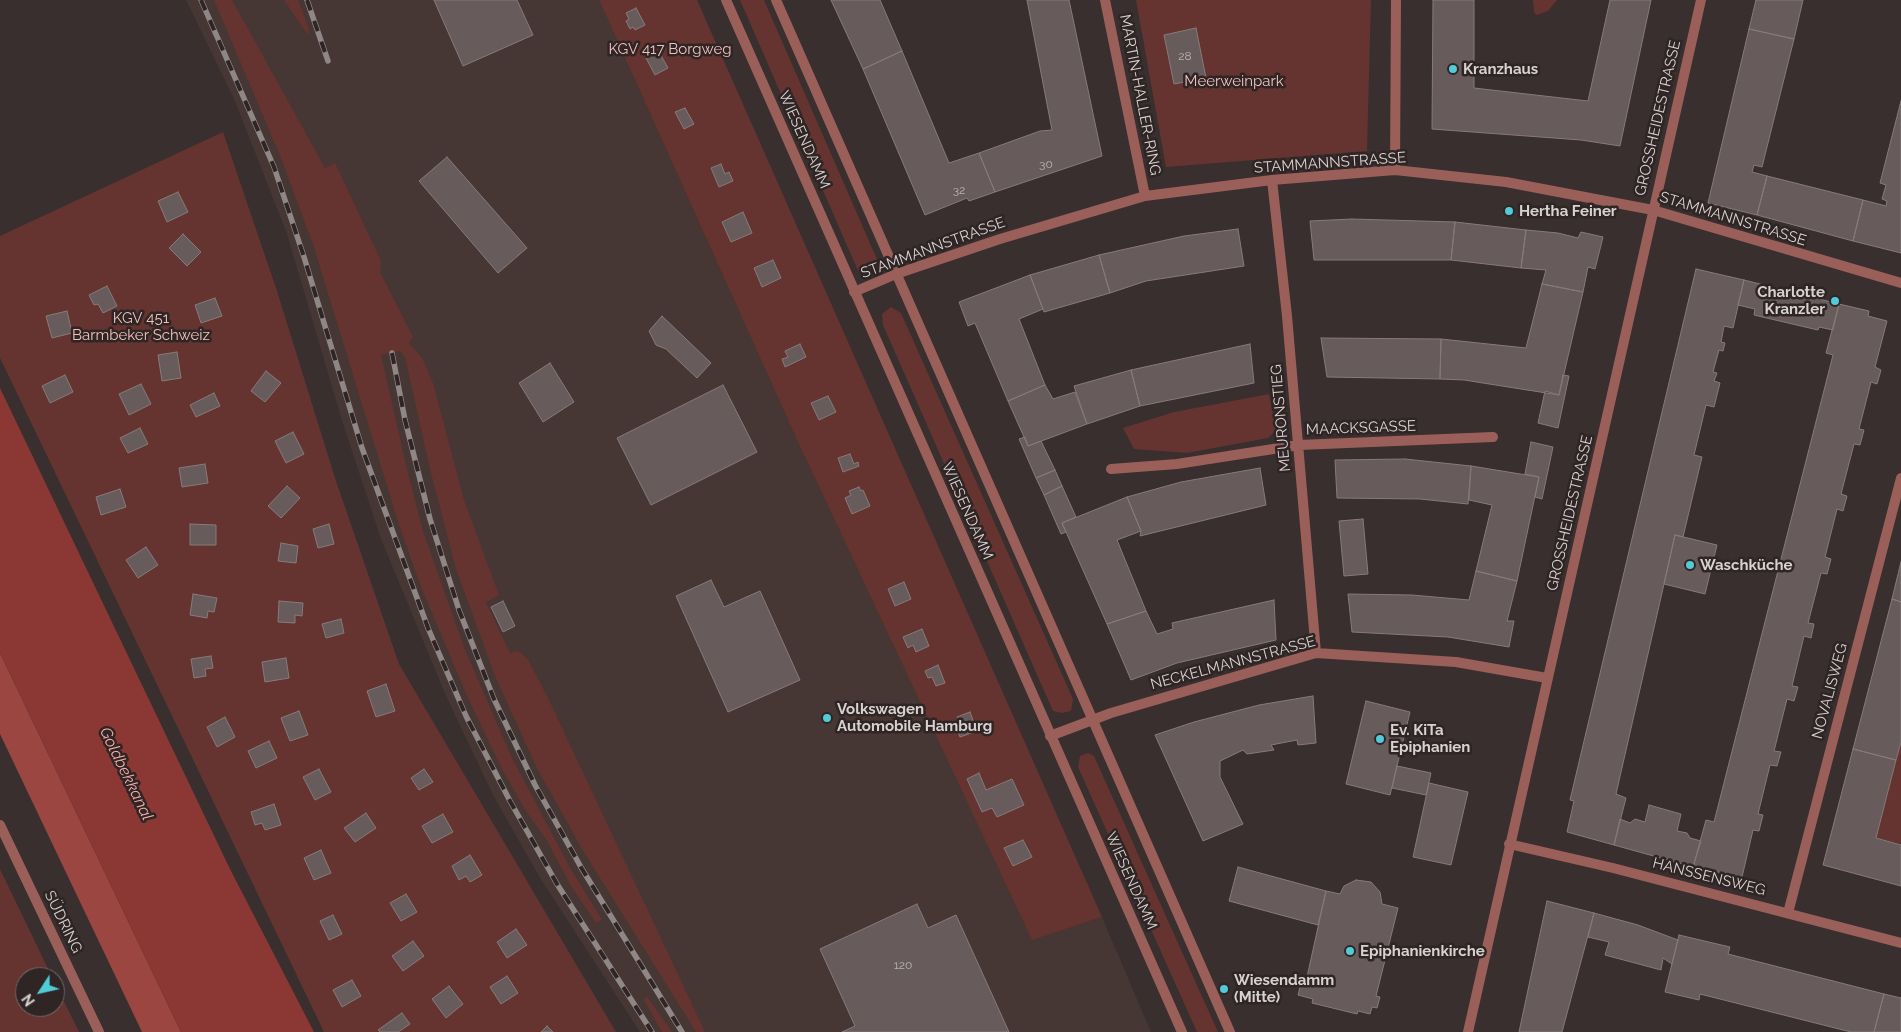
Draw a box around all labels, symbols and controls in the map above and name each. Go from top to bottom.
street label: MARTIN-HALLER-RING [1116,13,1164,177]
street label: GROSSHEIDESTRASSE [1631,38,1685,198]
park label: KGV 417 Borgweg [608,40,732,58]
house number: 28 [1178,49,1192,63]
place label: Kranzhaus [1463,60,1538,78]
marker: Kranzhaus [1447,63,1459,75]
park label: Meerweinpark [1184,72,1284,90]
street label: WIESENDAMM [774,88,834,192]
street label: STAMMANNSTRASSE [1253,149,1407,177]
house number: 30 [1039,157,1053,171]
house number: 32 [953,183,965,197]
street label: STAMMANNSTRASSE [1658,188,1808,250]
place label: Hertha Feiner [1519,202,1617,220]
marker: Hertha Feiner [1503,205,1515,217]
street label: STAMMANNSTRASSE [858,214,1008,282]
place label: Charlotte Kranzler [1757,283,1825,318]
marker: Charlotte Kranzler [1829,295,1841,307]
park label: KGV 451 Barmbeker Schweiz [72,309,210,344]
street label: MEURONSTIEG [1267,363,1295,473]
street label: MAACKSGASSE [1306,417,1416,439]
street label: GROSSHEIDESTRASSE [1543,433,1597,593]
street label: WIESENDAMM [937,459,997,563]
place label: Waschküche [1700,556,1793,574]
marker: Waschküche [1684,559,1696,571]
street label: NECKELMANNSTRASSE [1149,632,1317,694]
street label: NOVALISWEG [1809,641,1851,741]
place label: Volkswagen Automobile Hamburg [837,700,992,735]
marker: Volkswagen Automobile Hamburg [821,712,833,724]
place label: Ev. KiTa Epiphanien [1390,721,1470,756]
water label: Goldbekkanal [95,724,157,824]
marker: Ev. KiTa Epiphanien [1374,733,1386,745]
street label: WIESENDAMM [1101,829,1161,933]
street label: HANSSENSWEG [1651,854,1767,900]
street label: SÜDRING [40,888,86,956]
place label: Epiphanienkirche [1360,942,1485,960]
marker: Epiphanienkirche [1344,945,1356,957]
house number: 120 [894,958,912,972]
north arrow [15,967,65,1017]
place label: Wiesendamm (Mitte) [1234,971,1334,1006]
marker: Wiesendamm (Mitte) [1218,983,1230,995]
text: N [19,991,38,1009]

